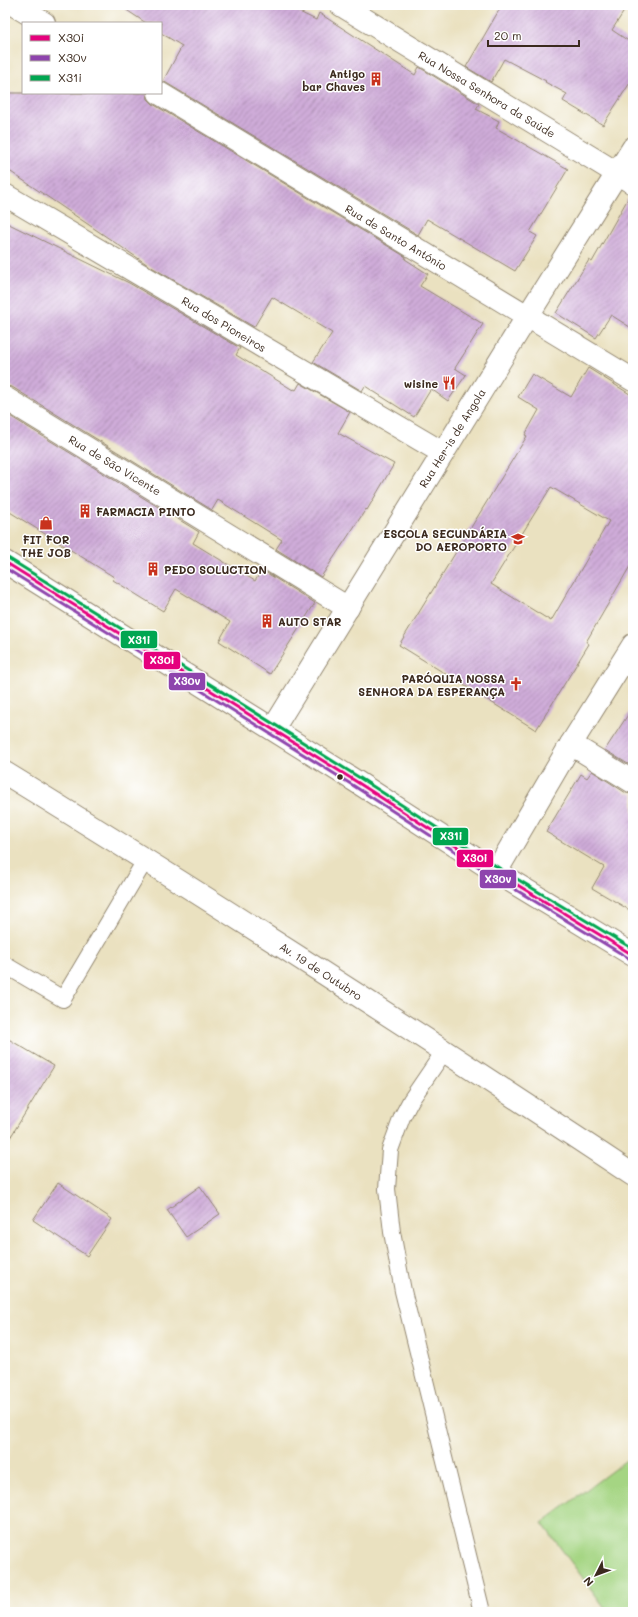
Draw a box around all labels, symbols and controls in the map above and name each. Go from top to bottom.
legend [22,22,162,94]
scale bar [488,22,579,48]
text: 20 m [494,27,522,43]
text: X30i [58,29,84,45]
street label: Rua Nossa Senhora da Saúde [416,47,558,141]
text: X30v [58,49,87,65]
place label: Antigo bar Chaves [302,66,365,94]
text: X31i [58,69,82,85]
building icon: Antigo bar Chaves [368,71,384,87]
street label: Rua de Santo António [342,201,450,273]
street label: Rua dos Pioneiros [179,293,269,355]
restaurant icon: wisine [441,375,457,391]
place label: wisine [404,376,438,391]
street label: Rua Her-is de Angola [415,386,489,490]
street label: Rua de São Vicente [66,431,164,499]
building icon: FARMACIA PINTO [77,503,93,519]
place label: FARMACIA PINTO [96,504,196,519]
shop icon: FIT FOR THE JOB [38,515,54,531]
place label: ESCOLA SECUNDÁRIA DO AEROPORTO [383,526,507,554]
school or university icon: ESCOLA SECUNDÁRIA DO AEROPORTO [510,531,526,547]
place label: FIT FOR THE JOB [21,532,71,560]
building icon: PEDO SOLUCTION [145,561,161,577]
place label: PEDO SOLUCTION [164,562,267,577]
building icon: AUTO STAR [259,613,275,629]
place label: AUTO STAR [278,614,342,629]
line badge: X31i [120,630,158,649]
text: X31i [128,632,150,647]
line badge: X30i [143,651,181,670]
text: X30i [150,652,174,667]
place label: PARÓQUIA NOSSA SENHORA DA ESPERANÇA [358,671,505,699]
line badge: X30v [168,672,206,691]
text: X30v [173,673,201,688]
church icon: PARÓQUIA NOSSA SENHORA DA ESPERANÇA [508,676,524,692]
unlabelled marker [335,772,345,782]
line badge: X31i [432,827,469,846]
text: X31i [440,828,462,843]
line badge: X30i [456,849,494,868]
text: X30i [463,850,487,865]
line badge: X30v [479,869,517,889]
text: X30v [484,871,512,886]
street label: Av. 19 de Outubro [277,939,365,1004]
north arrow [576,1555,616,1595]
text: N [580,1574,597,1590]

